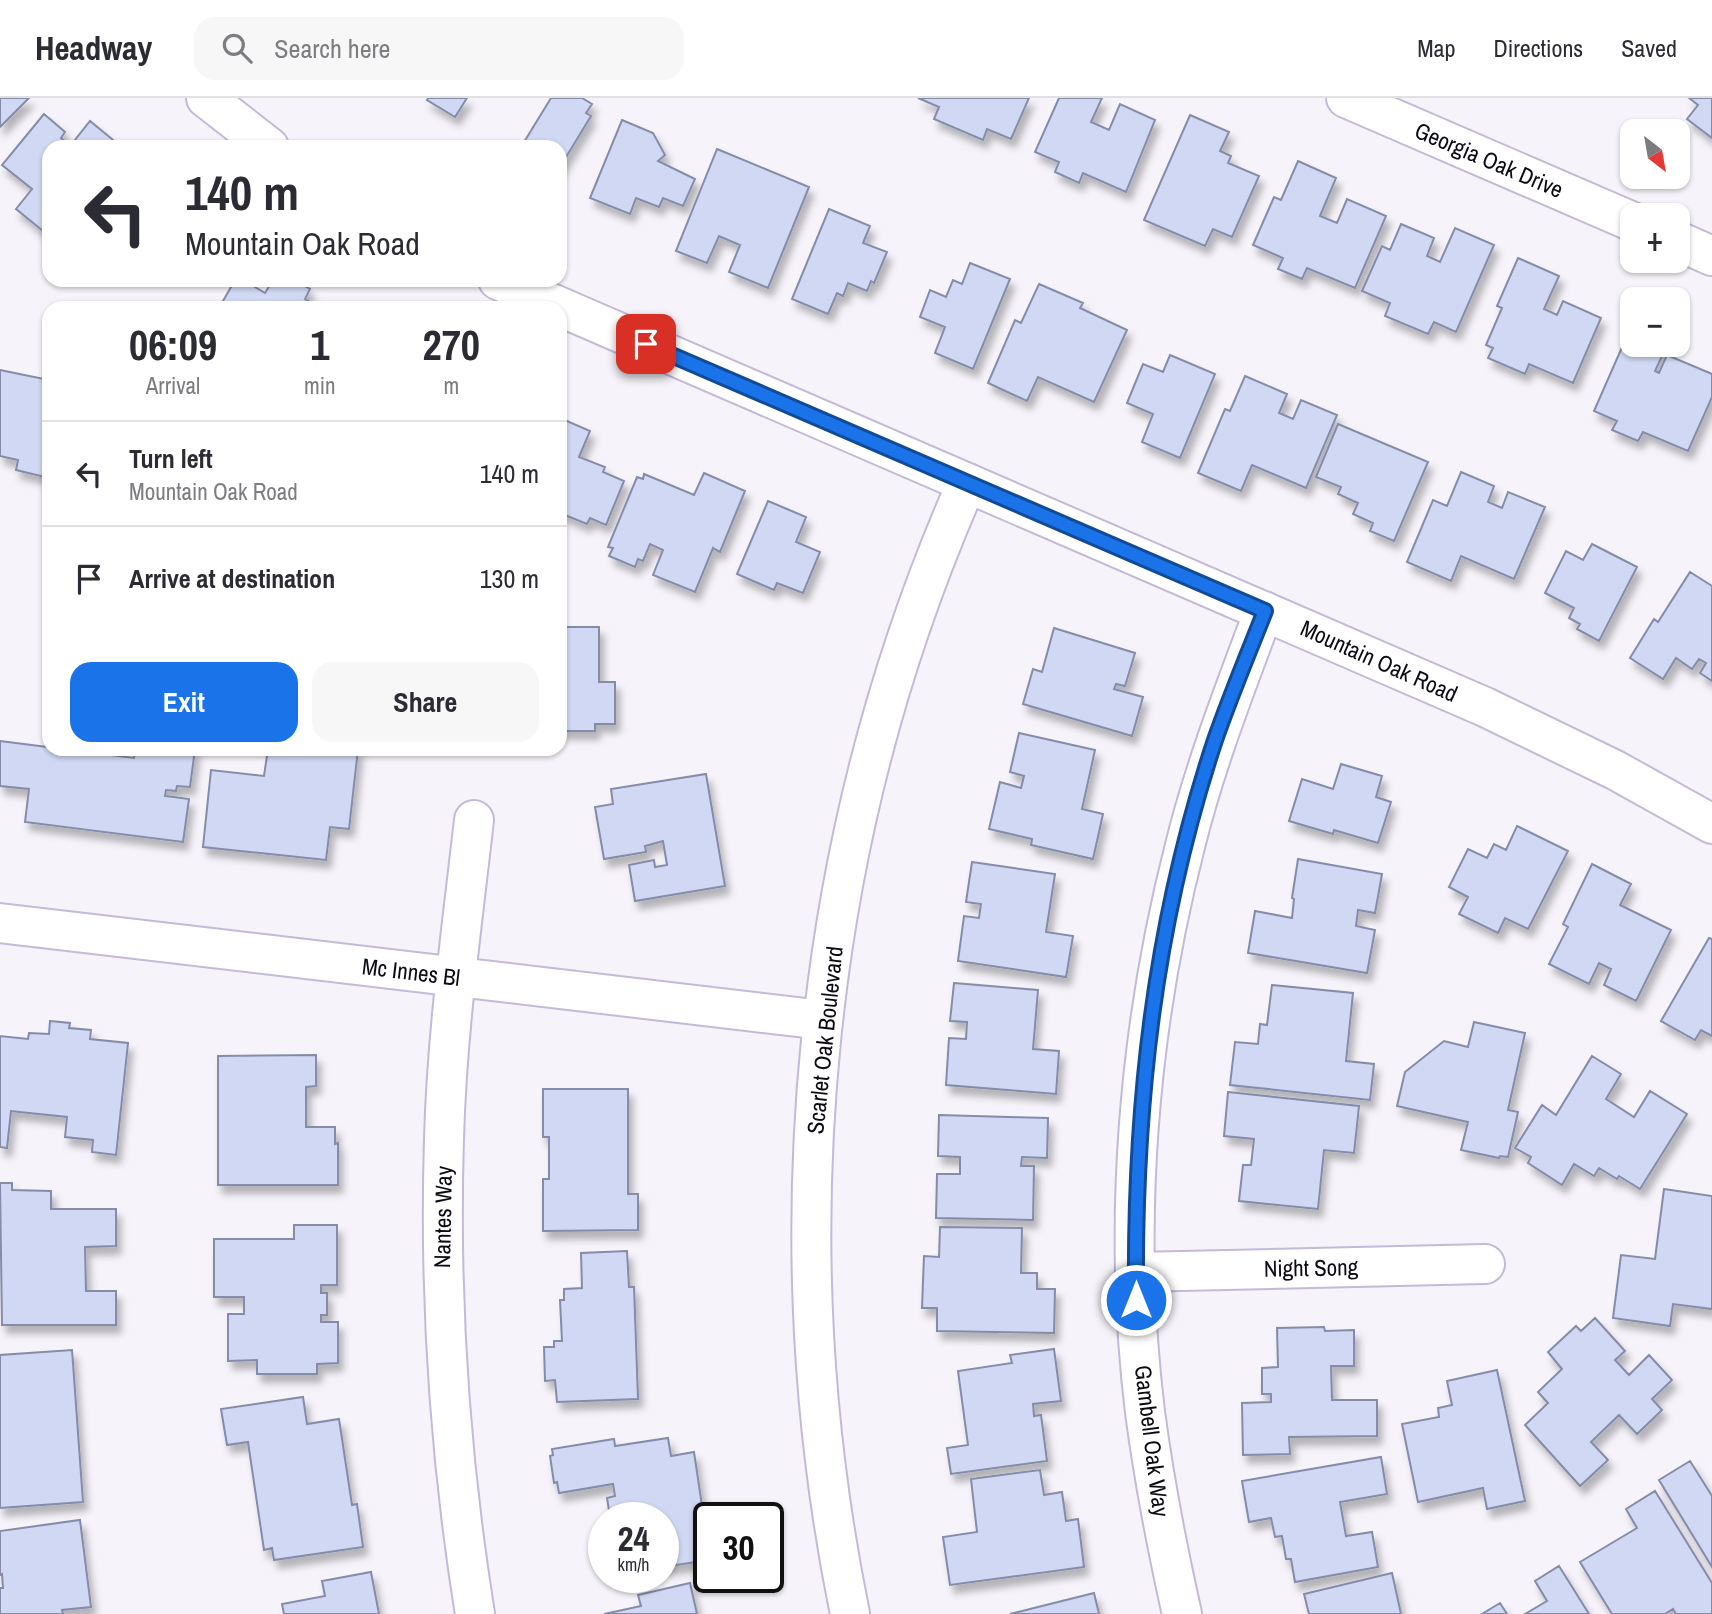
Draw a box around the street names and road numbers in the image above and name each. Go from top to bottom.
street label: Georgia Oak Drive [1410,114,1568,205]
street label: Mountain Oak Road [1296,612,1463,709]
street label: Scarlet Oak Boulevard [799,944,850,1135]
street label: Mc Innes Bl [360,950,462,993]
street label: Nantes Way [426,1165,459,1268]
street label: Night Song [1264,1251,1359,1284]
street label: Gambell Oak Way [1128,1363,1177,1519]

